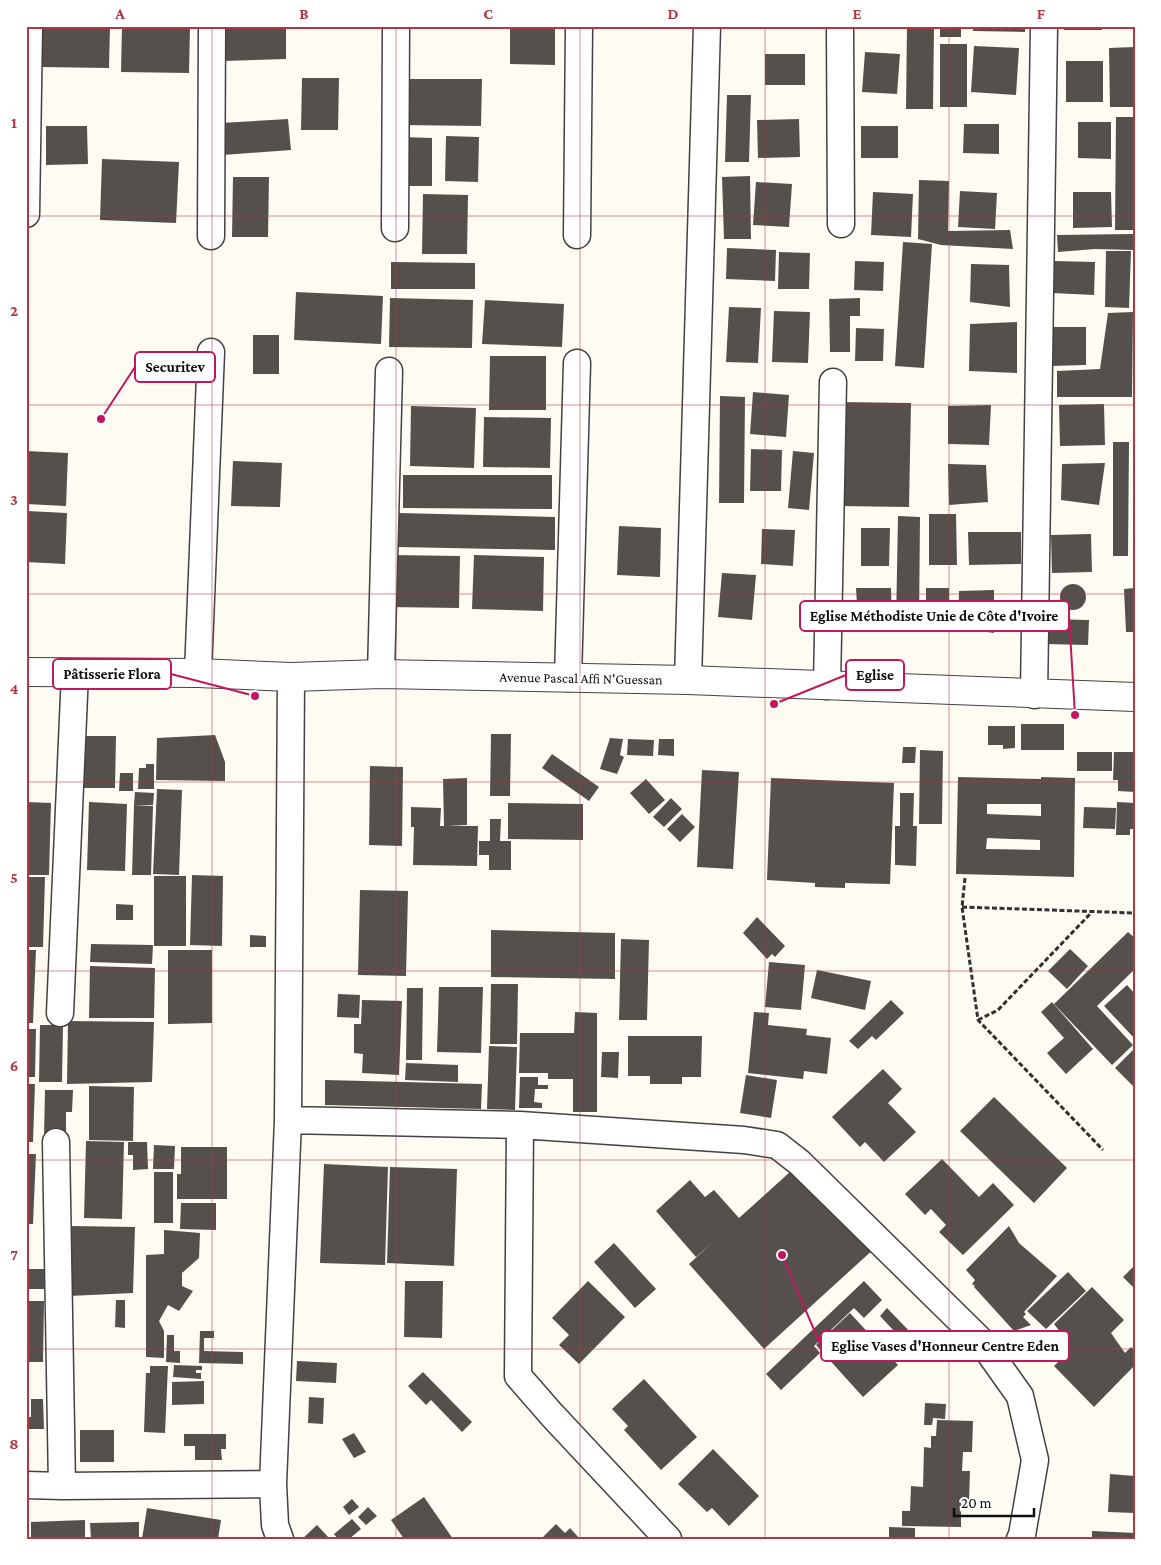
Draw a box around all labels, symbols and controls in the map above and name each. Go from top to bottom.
text: A [114,5,125,22]
text: B [299,5,309,22]
text: C [483,5,493,22]
text: D [667,5,679,22]
text: E [852,5,862,22]
text: F [1037,5,1046,22]
text: 1 [11,114,17,131]
text: 2 [10,302,18,319]
callout: Securitev [135,352,215,382]
text: Securitev [145,359,205,375]
text: 3 [10,491,18,508]
callout: Eglise Méthodiste Unie de Côte d'Ivoire [800,601,1069,631]
text: Eglise Méthodiste Unie de Côte d'Ivoire [810,608,1058,624]
callout: Pâtisserie Flora [53,659,171,689]
callout: Eglise [846,660,904,690]
text: Pâtisserie Flora [63,666,162,682]
text: Eglise [856,667,894,683]
street label: Avenue Pascal Affi N'Guessan [499,669,663,687]
text: 4 [10,680,19,697]
text: 5 [10,869,18,886]
text: 6 [10,1057,18,1074]
text: 7 [10,1246,18,1263]
callout: Eglise Vases d'Honneur Centre Eden [821,1331,1069,1361]
text: Eglise Vases d'Honneur Centre Eden [831,1338,1059,1354]
text: 8 [9,1435,19,1452]
scale bar [954,1485,1034,1517]
text: 20 m [961,1495,992,1511]

